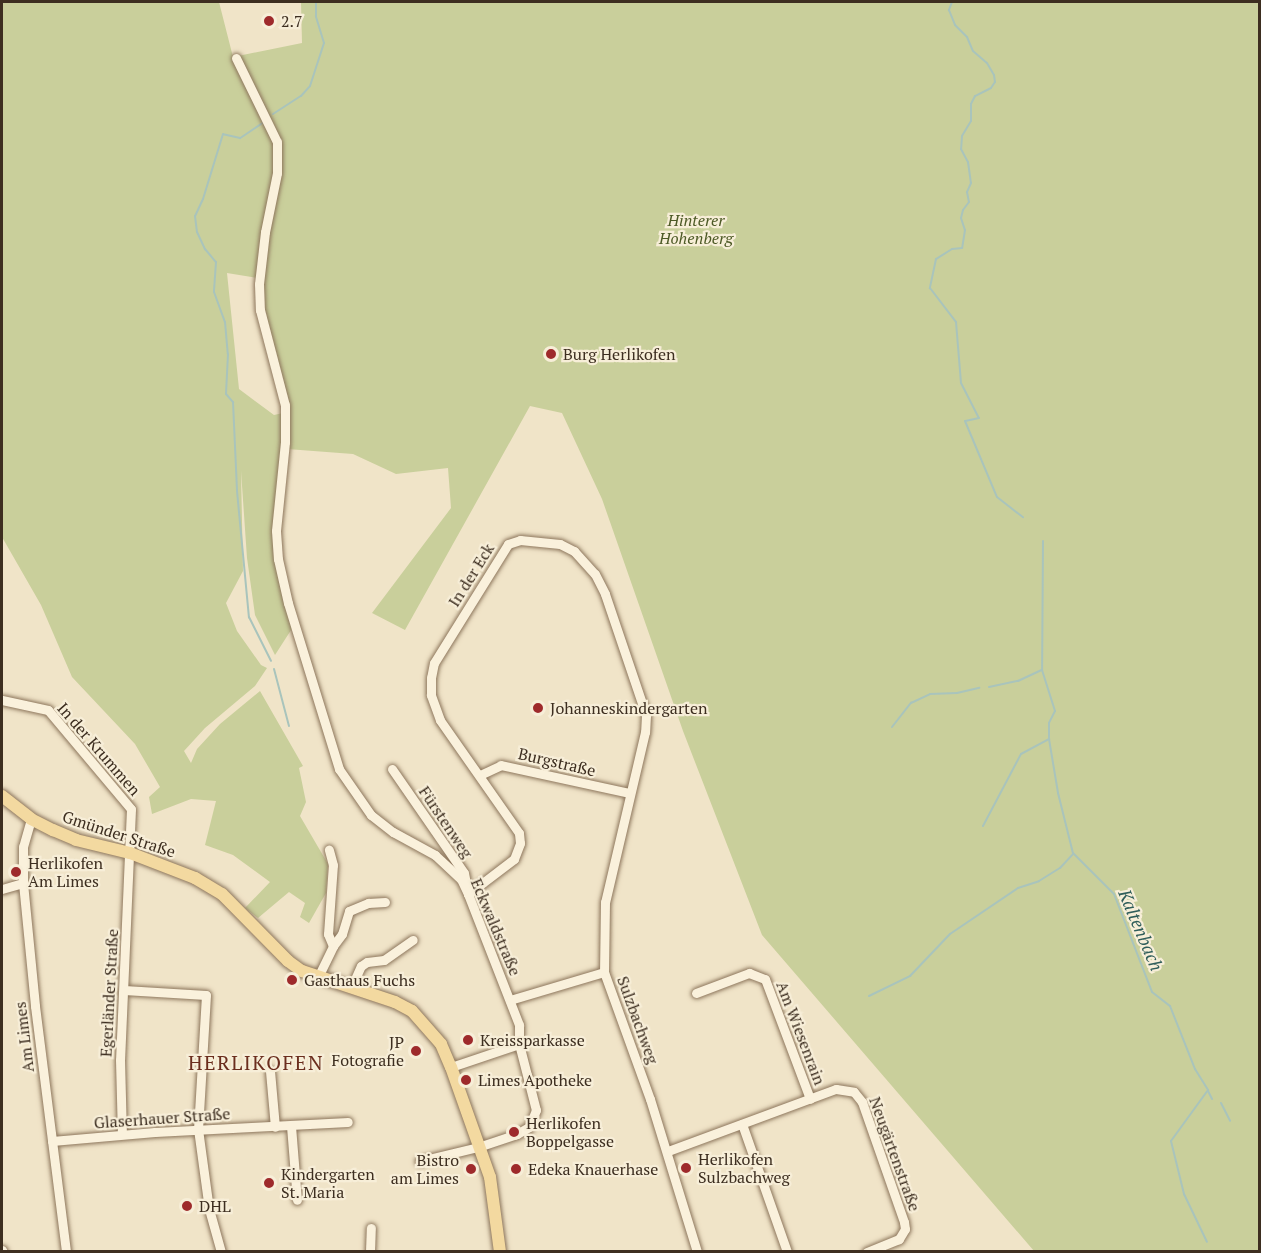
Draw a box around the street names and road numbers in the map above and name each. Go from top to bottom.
street label: In der Eck [444,540,498,610]
street label: In der Krummen [53,699,145,799]
street label: Burgstraße [516,744,598,780]
street label: Fürstenweg [415,782,477,862]
street label: Gmünder Straße [60,807,178,861]
street label: Eckwaldstraße [467,875,525,979]
street label: Egerländer Straße [96,928,122,1058]
street label: Sulzbachweg [613,974,663,1066]
street label: Am Wiesenrain [772,978,830,1088]
street label: Am Limes [10,1001,38,1073]
street label: Neugärtenstraße [865,1094,925,1214]
street label: Glaserhauer Straße [93,1104,231,1132]

